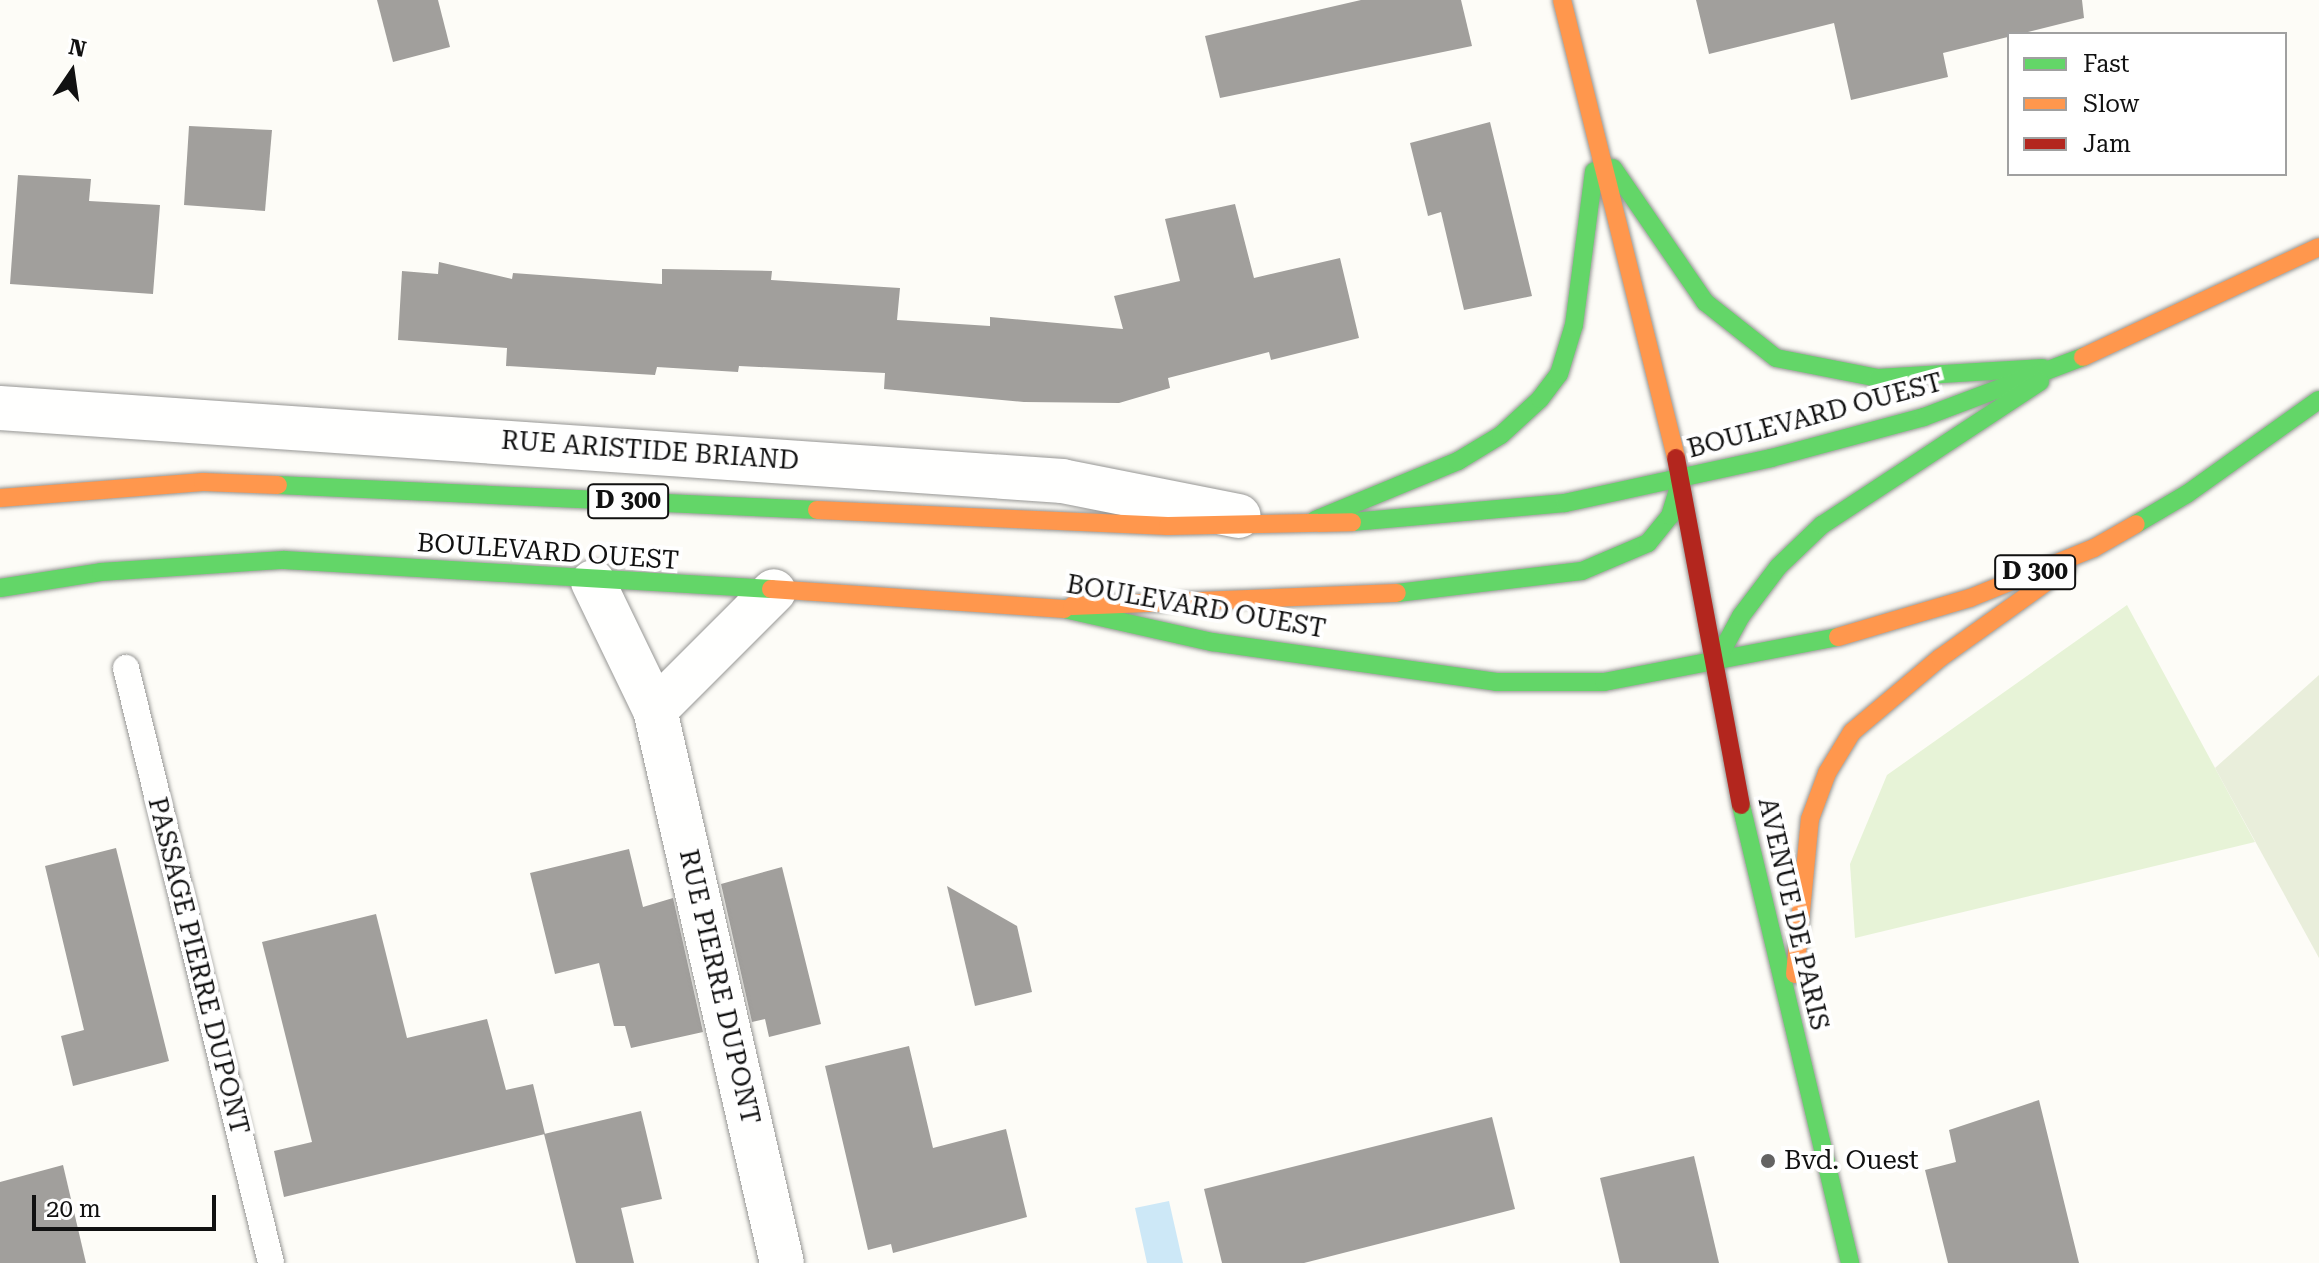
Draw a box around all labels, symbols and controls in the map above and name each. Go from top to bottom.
north arrow [32,32,112,112]
legend [2007,32,2287,176]
text: N [66,34,89,62]
text: Fast [2083,50,2130,78]
text: Slow [2083,90,2139,118]
text: Jam [2083,130,2131,158]
street label: BOULEVARD OUEST [1684,367,1946,465]
street label: RUE ARISTIDE BRIAND [500,425,800,477]
road number: D 300 [586,481,670,521]
street label: BOULEVARD OUEST [416,527,680,577]
road number: D 300 [1993,552,2077,592]
street label: BOULEVARD OUEST [1064,569,1328,645]
street label: PASSAGE PIERRE DUPONT [141,794,255,1138]
street label: AVENUE DE PARIS [1751,795,1835,1033]
street label: RUE PIERRE DUPONT [672,846,766,1128]
place label: Bvd. Ouest [1784,1145,1919,1177]
marker: Bvd. Ouest [1759,1152,1777,1170]
scale bar [36,1179,220,1229]
text: 20 m [46,1195,101,1223]

